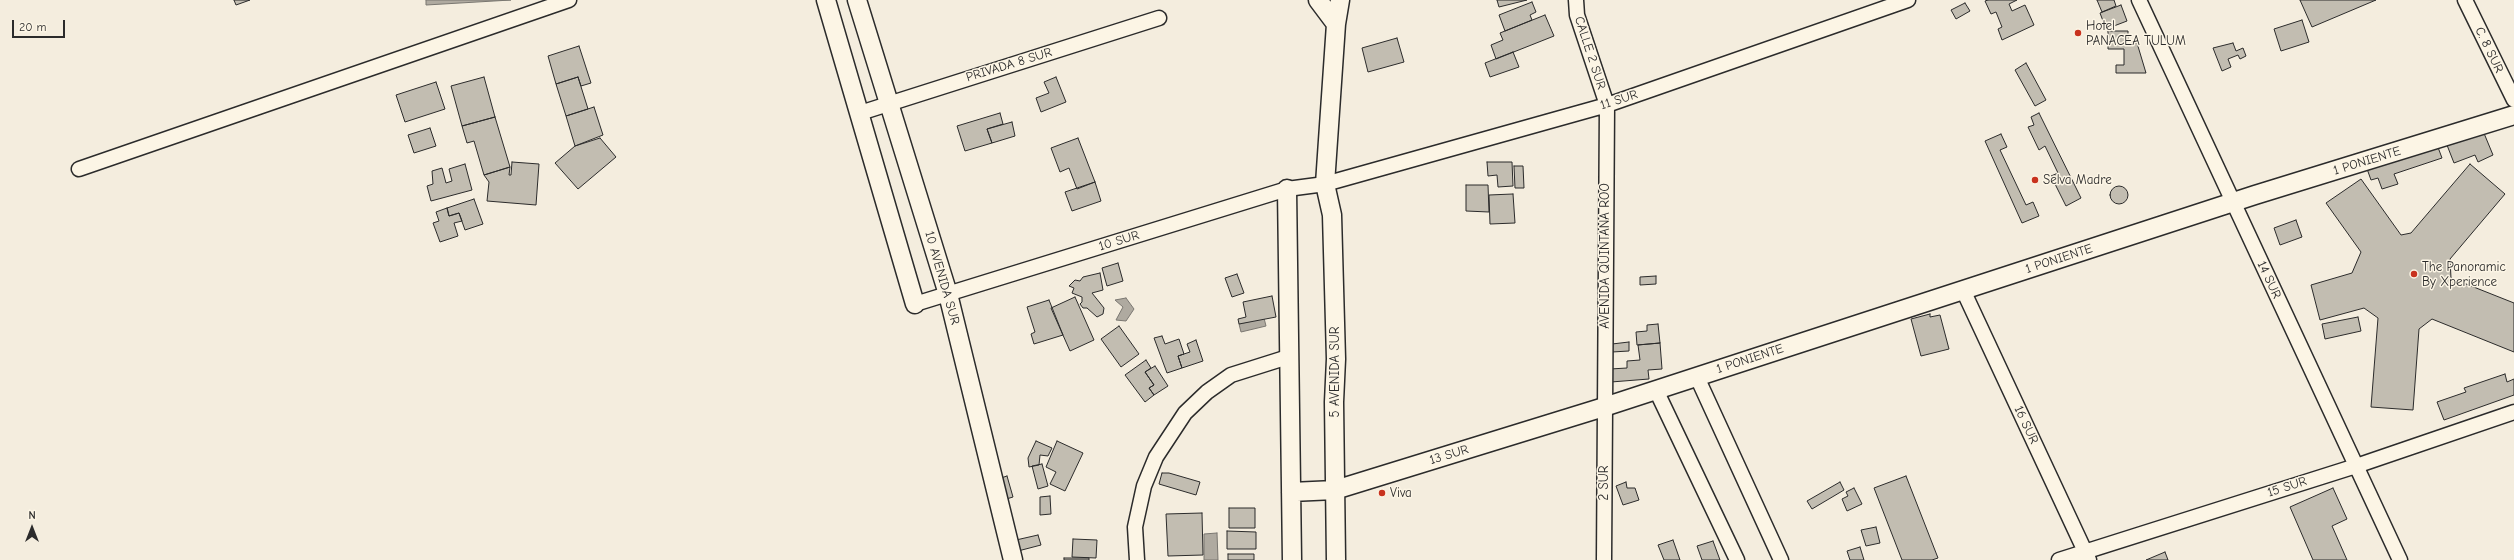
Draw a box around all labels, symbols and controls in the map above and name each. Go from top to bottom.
scale bar [14,12,67,38]
street label: CALLE 2 SUR [1571,15,1609,91]
place label: Hotel PANACEA TULUM [2086,18,2186,49]
text: 20 m [19,20,47,34]
street label: C. 8 SUR [2471,24,2507,76]
marker: Hotel PANACEA TULUM [2073,28,2083,38]
street label: PRIVADA 8 SUR [964,45,1054,85]
street label: 11 SUR [1598,87,1640,113]
street label: 1 PONIENTE [2331,143,2403,179]
place label: Selva Madre [2043,172,2112,188]
marker: Selva Madre [2030,175,2040,185]
street label: AVENIDA QUINTANA ROO [1597,183,1613,329]
street label: 10 SUR [1097,228,1141,254]
street label: 10 AVENIDA SUR [921,229,963,327]
street label: 1 PONIENTE [2023,241,2095,277]
street label: 14 SUR [2254,259,2284,301]
place label: The Panoramic By Xperience [2422,259,2506,290]
marker: The Panoramic By Xperience [2409,269,2419,279]
street label: 5 AVENIDA SUR [1327,327,1343,417]
street label: 1 PONIENTE [1714,341,1786,377]
street label: 16 SUR [2010,403,2042,447]
street label: 13 SUR [1428,442,1470,468]
street label: 2 SUR [1596,465,1612,501]
street label: 15 SUR [2265,473,2309,501]
place label: Viva [1390,485,1412,501]
marker: Viva [1377,488,1387,498]
north arrow [12,508,52,548]
text: N [28,509,36,522]

